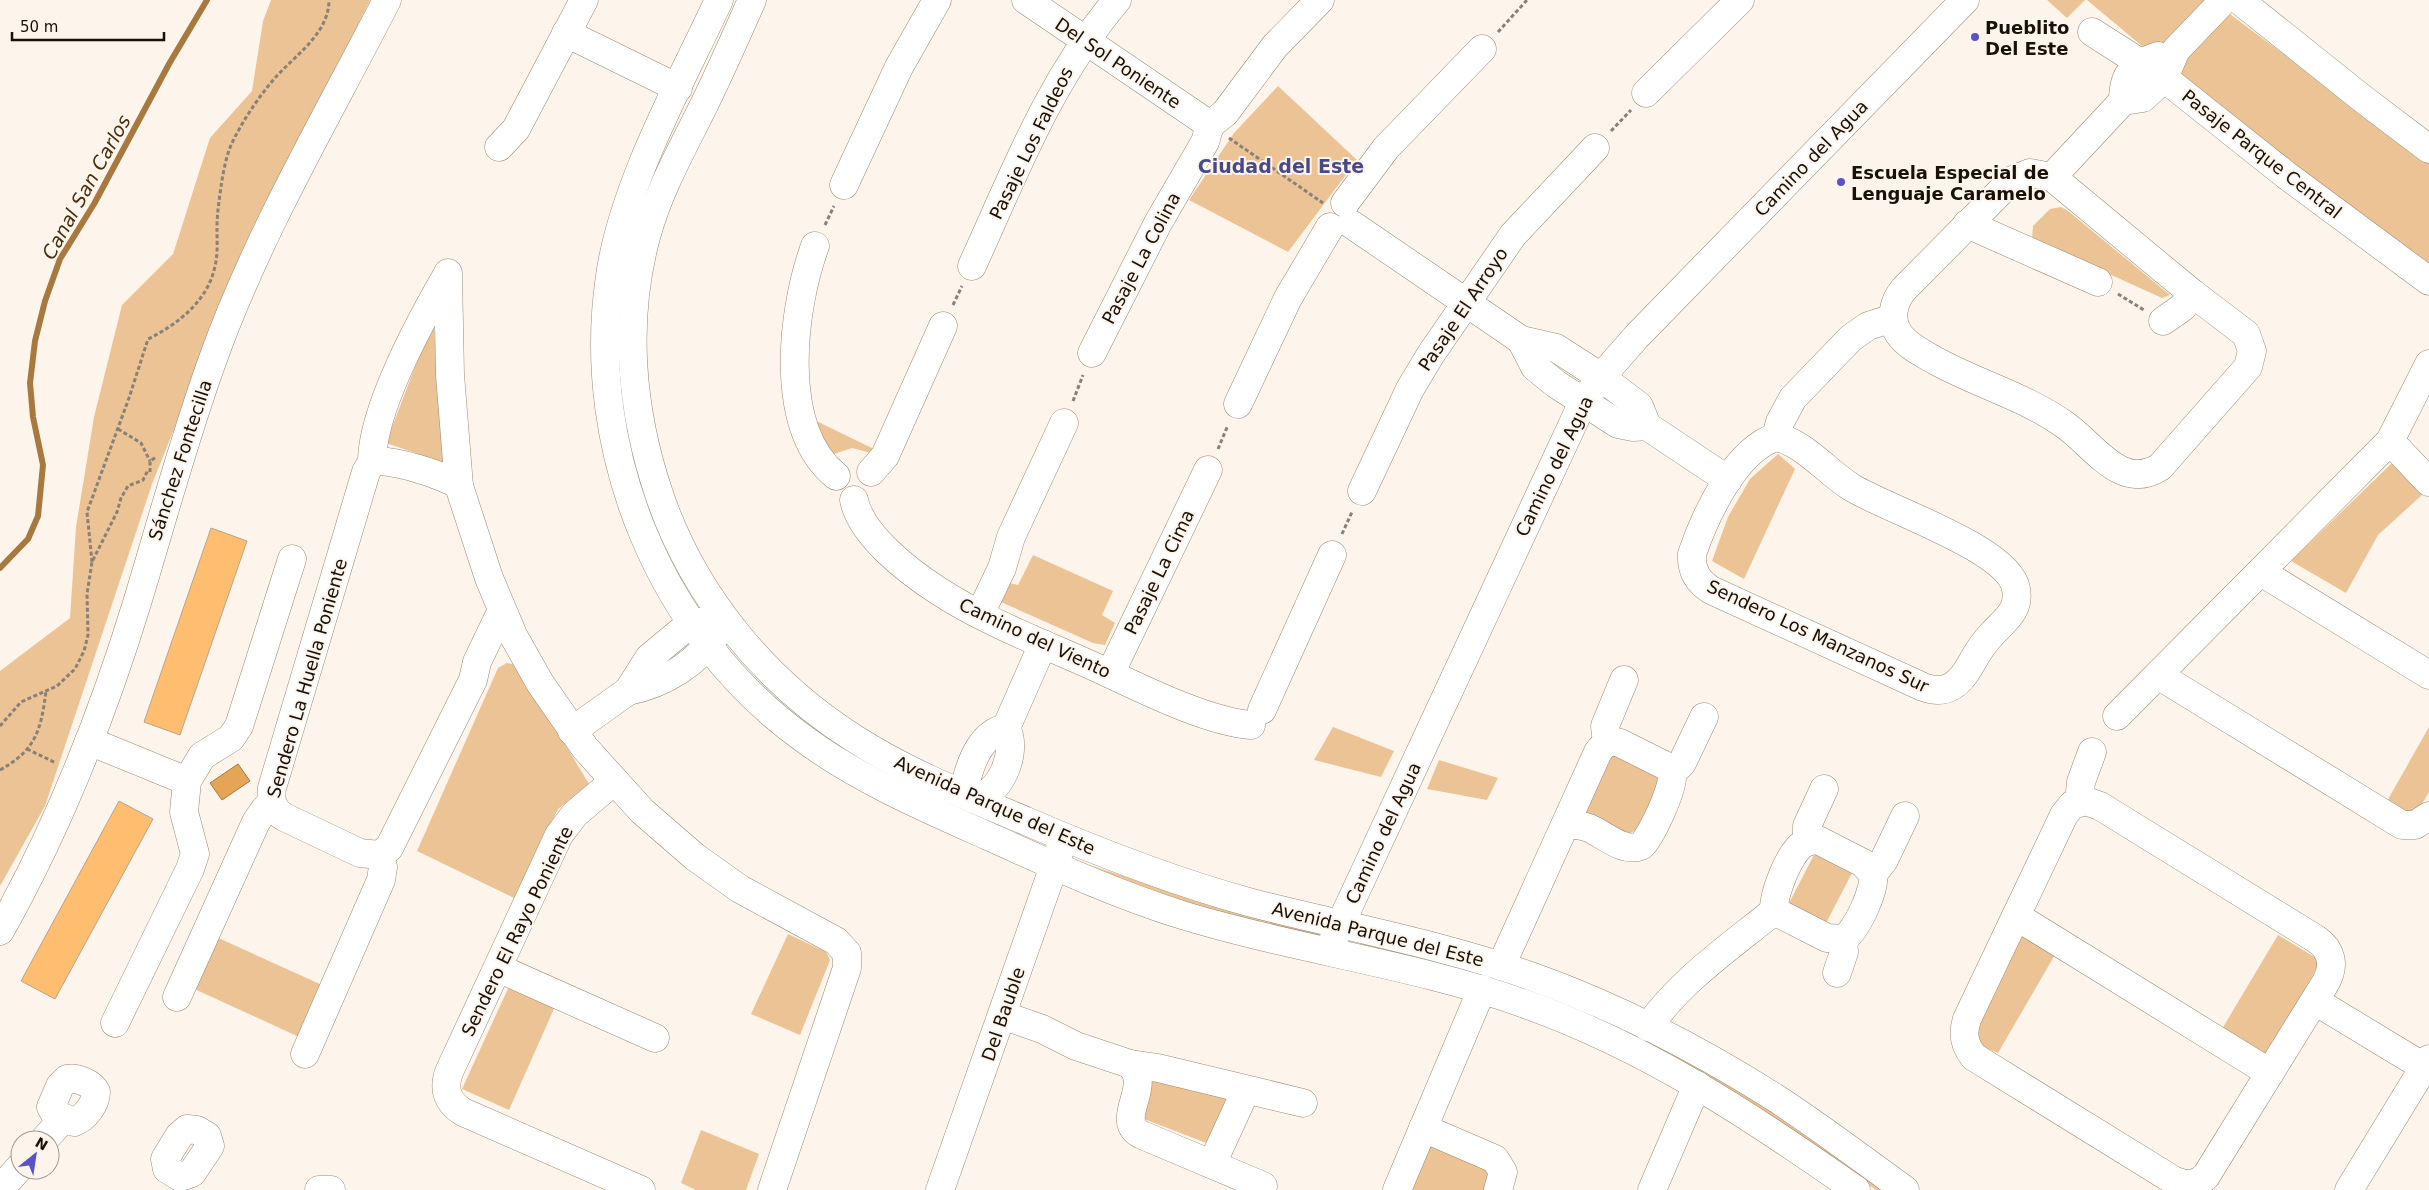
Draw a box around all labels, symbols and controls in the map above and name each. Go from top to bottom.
scale bar [12,10,165,42]
street label: Del Sol Poniente [1051,13,1185,113]
place label: Pueblito Del Este [1985,17,2069,59]
text: 50 m [20,18,58,36]
marker: Pueblito Del Este [1969,31,1981,43]
street label: Pasaje Los Faldeos [985,63,1077,223]
street label: Pasaje Parque Central [2178,85,2346,223]
street label: Camino del Agua [1750,95,1872,221]
water label: Canal San Carlos [37,111,135,263]
district label: Ciudad del Este [1198,155,1364,177]
place label: Escuela Especial de Lenguaje Caramelo [1851,162,2049,204]
marker: Escuela Especial de Lenguaje Caramelo [1835,176,1847,188]
street label: Pasaje La Colina [1097,189,1185,327]
street label: Pasaje El Arroyo [1414,243,1512,375]
street label: Sánchez Fontecilla [144,377,216,543]
street label: Camino del Agua [1511,392,1597,540]
street label: Pasaje La Cima [1120,506,1198,638]
street label: Sendero La Huella Poniente [263,556,351,800]
street label: Sendero Los Manzanos Sur [1704,575,1933,697]
street label: Camino del Viento [956,594,1114,682]
street label: Avenida Parque del Este [891,751,1099,859]
street label: Camino del Agua [1341,759,1425,907]
street label: Sendero El Rayo Poniente [457,823,577,1039]
street label: Avenida Parque del Este [1270,898,1486,970]
street label: Del Bauble [977,964,1029,1064]
north arrow [10,1130,60,1180]
text: N [32,1134,51,1154]

